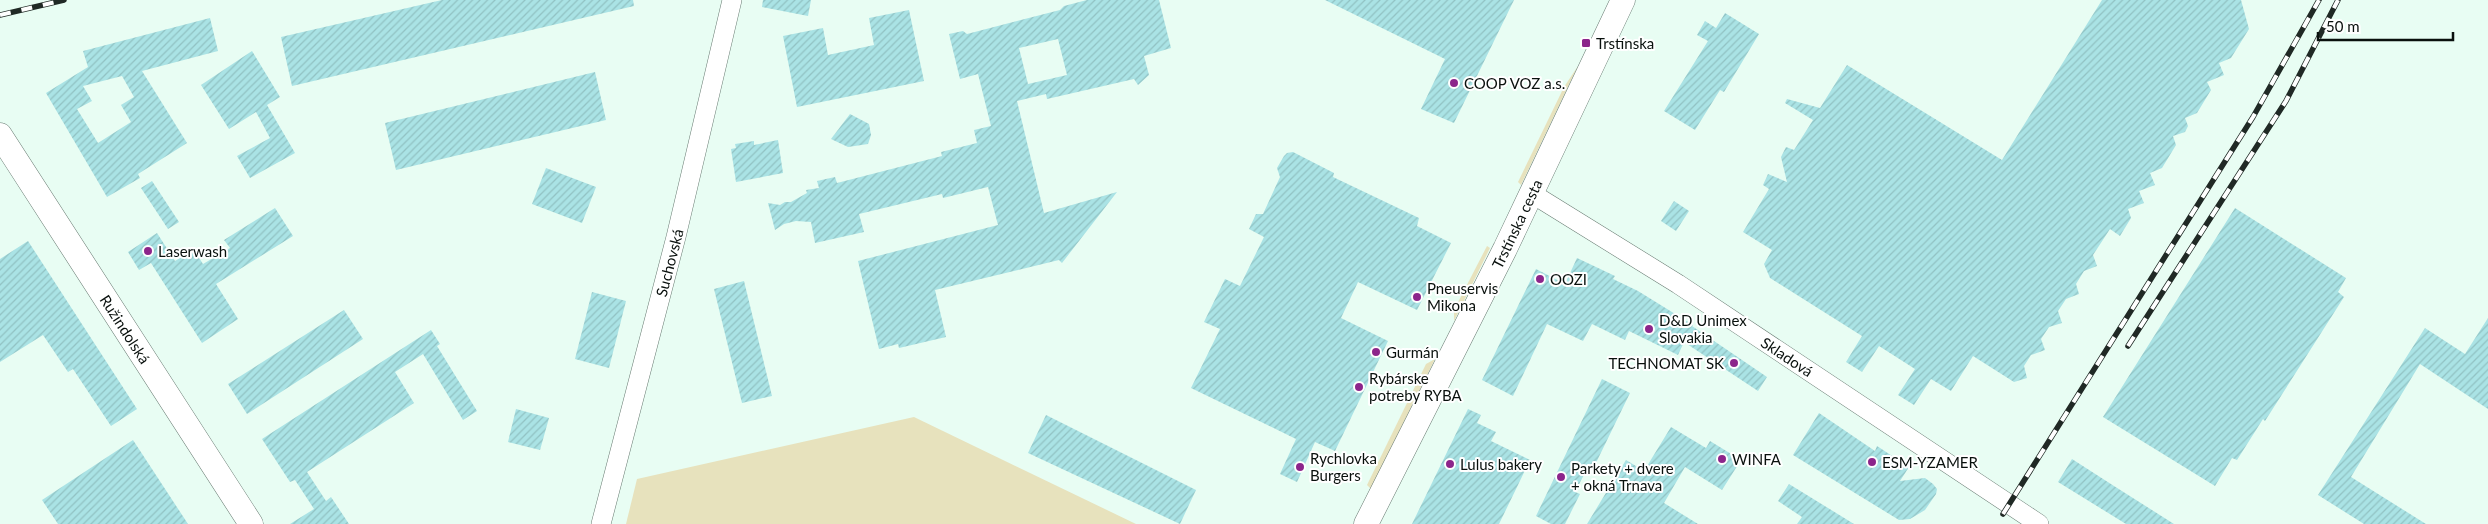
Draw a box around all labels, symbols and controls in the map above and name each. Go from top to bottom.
scale bar [2318,10,2453,42]
text: 50 m [2326,17,2360,35]
place label: Trstínska [1596,34,1654,52]
marker: Trstínska [1580,37,1592,49]
place label: COOP VOZ a.s. [1464,74,1565,92]
marker: COOP VOZ a.s. [1448,77,1460,89]
street label: Trstínska cesta [1488,176,1546,271]
street label: Suchovská [652,227,687,299]
place label: Laserwash [158,242,227,260]
marker: Laserwash [142,245,154,257]
place label: OOZI [1550,270,1587,288]
marker: OOZI [1534,273,1546,285]
place label: Pneuservis Mikona [1427,279,1498,314]
street label: Ružindolská [96,291,154,367]
marker: Pneuservis Mikona [1411,291,1423,303]
place label: D&D Unimex Slovakia [1659,311,1747,346]
marker: D&D Unimex Slovakia [1643,323,1655,335]
street label: Skladová [1758,333,1816,380]
place label: Gurmán [1386,343,1439,361]
marker: Gurmán [1370,346,1382,358]
place label: TECHNOMAT SK [1608,354,1724,372]
marker: TECHNOMAT SK [1728,357,1740,369]
place label: Rybárske potreby RYBA [1369,369,1463,404]
marker: Rybárske potreby RYBA [1353,381,1365,393]
place label: Rychlovka Burgers [1310,449,1377,484]
place label: WINFA [1732,450,1782,468]
marker: WINFA [1716,453,1728,465]
place label: ESM-YZAMER [1882,453,1978,471]
place label: Lulus bakery [1460,455,1542,473]
marker: ESM-YZAMER [1866,456,1878,468]
marker: Lulus bakery [1444,458,1456,470]
place label: Parkety + dvere + okná Trnava [1571,459,1674,494]
marker: Rychlovka Burgers [1294,461,1306,473]
marker: Parkety + dvere + okná Trnava [1555,471,1567,483]

